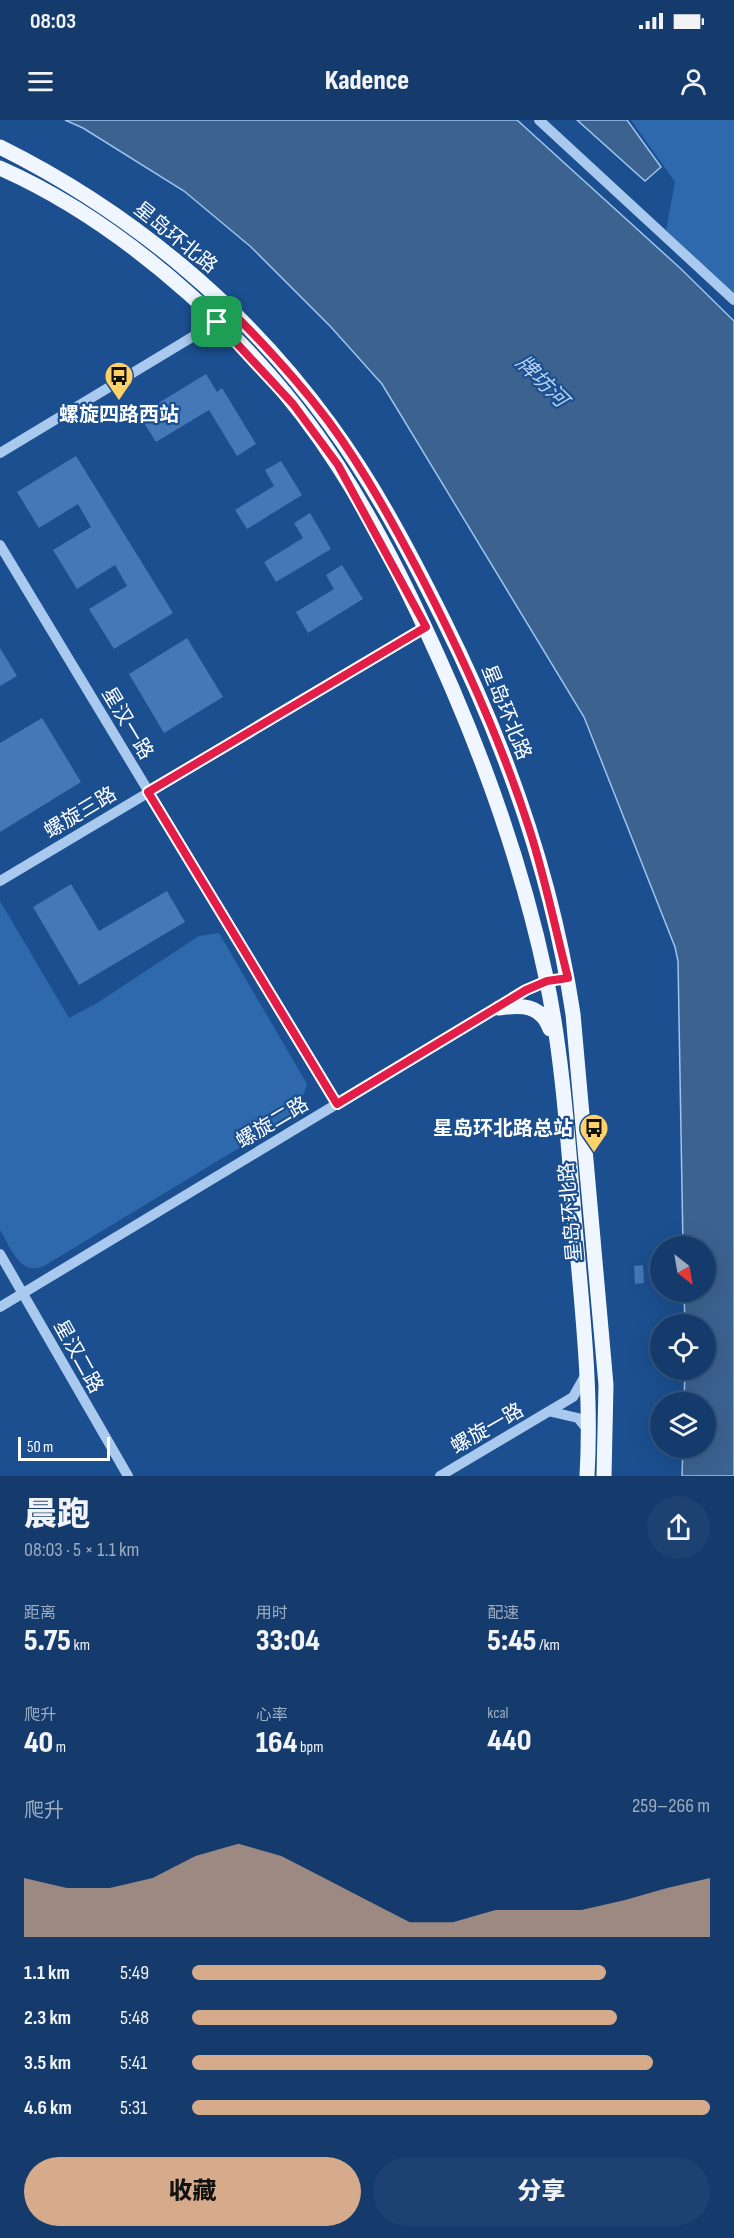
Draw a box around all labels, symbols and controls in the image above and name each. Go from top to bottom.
text: 08:03 [30,8,76,35]
icon: menu [24,65,57,98]
text: Kadence [325,65,409,97]
icon: person [677,65,710,98]
street label: 星岛环北路 [129,197,222,279]
pin [191,296,242,347]
icon: arrive [200,305,233,338]
water label: 牌坊河 [511,350,576,415]
bus stop icon: 螺旋四路西站 [103,360,135,402]
place label: 螺旋四路西站 [59,403,179,427]
street label: 星岛环北路 [476,662,536,763]
street label: 星汉一路 [96,683,158,764]
street label: 螺旋三路 [40,782,121,844]
street label: 螺旋二路 [232,1092,313,1154]
bus stop icon: 星岛环北路总站 [578,1112,610,1154]
place label: 星岛环北路总站 [433,1117,573,1141]
street label: 星岛环北路 [555,1161,587,1263]
north arrow [650,1236,716,1302]
map controls [650,1236,716,1458]
button: locate [650,1314,716,1380]
street label: 星汉二路 [48,1316,108,1397]
button: layers [650,1392,716,1458]
street label: 螺旋一路 [447,1398,528,1459]
scale bar [18,1434,110,1462]
text: 50 m [27,1438,53,1457]
text: 晨跑 [24,1495,90,1535]
button: share [647,1496,710,1559]
text: 08:03 · 5 × 1.1 km [24,1538,139,1562]
text: 距离 [24,1604,56,1623]
text: 用时 [256,1604,288,1623]
text: 配速 [487,1604,519,1623]
text: 5.75 [24,1623,71,1659]
text: 33:04 [256,1623,320,1659]
text: 5:45 [487,1623,536,1659]
text: km [71,1636,90,1655]
text: /km [536,1636,560,1655]
text: kcal [487,1704,509,1723]
text: 爬升 [24,1706,56,1725]
text: 心率 [256,1706,288,1725]
text: 440 [487,1723,531,1759]
text: 40 [24,1725,53,1761]
text: 164 [256,1725,297,1761]
text: m [53,1738,66,1757]
text: bpm [297,1738,323,1757]
text: 259–266 m [632,1794,710,1818]
text: 爬升 [24,1799,64,1823]
text: 1.1 km [24,1961,70,1985]
text: 5:49 [120,1961,149,1985]
text: 2.3 km [24,2006,71,2030]
text: 5:48 [120,2006,149,2030]
text: 3.5 km [24,2051,71,2075]
text: 5:41 [120,2051,147,2075]
text: 4.6 km [24,2096,72,2120]
text: 5:31 [120,2096,147,2120]
button: 收藏 [24,2157,361,2226]
button: 分享 [373,2157,710,2226]

